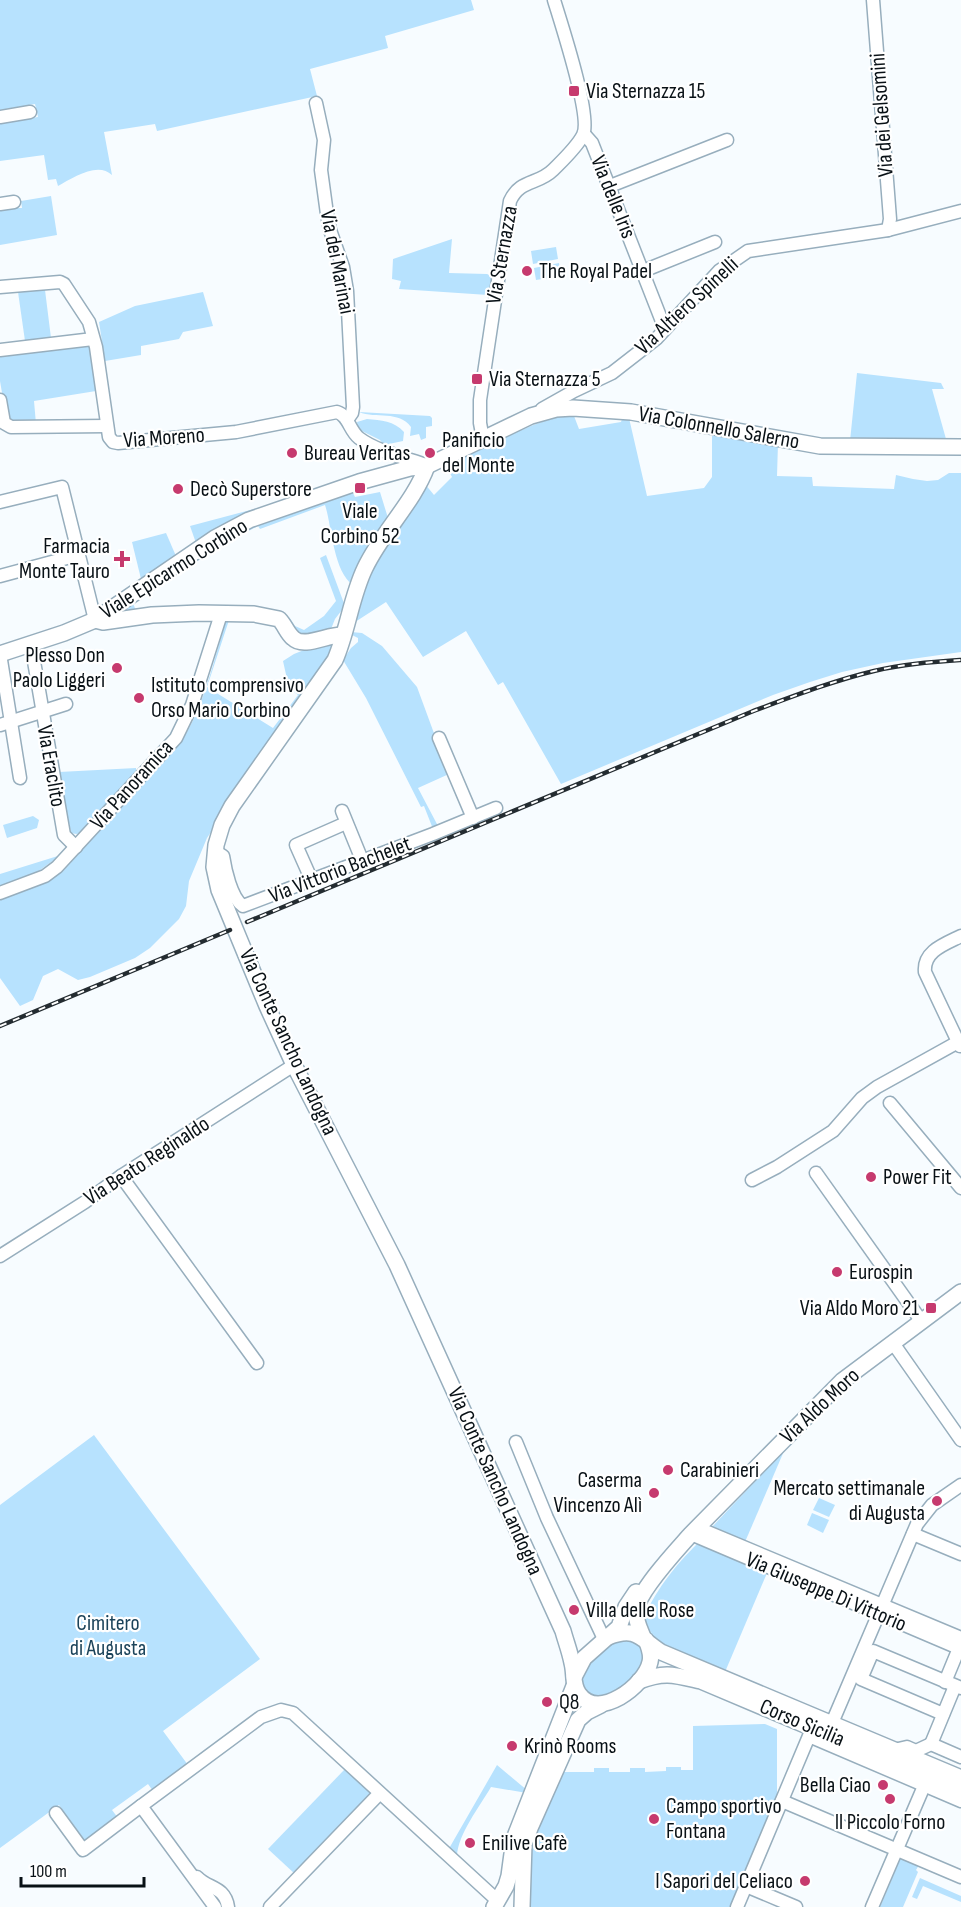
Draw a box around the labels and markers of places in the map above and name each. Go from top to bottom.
place label: Via Sternazza 15 [586,78,705,105]
marker: Via Sternazza 15 [567,84,581,98]
place label: The Royal Padel [539,258,652,285]
marker: The Royal Padel [520,264,534,278]
place label: Via Sternazza 5 [489,366,601,393]
marker: Via Sternazza 5 [470,372,484,386]
place label: Panificio del Monte [442,427,515,479]
place label: Bureau Veritas [304,440,410,467]
marker: Bureau Veritas [285,446,299,460]
marker: Panificio del Monte [423,446,437,460]
place label: Decò Superstore [190,476,312,503]
marker: Viale Corbino 52 [353,481,367,495]
marker: Decò Superstore [171,482,185,496]
place label: Viale Corbino 52 [320,498,400,550]
place label: Farmacia Monte Tauro [19,533,110,585]
marker: Farmacia Monte Tauro [115,552,129,566]
place label: Plesso Don Paolo Liggeri [13,642,105,694]
marker: Plesso Don Paolo Liggeri [110,661,124,675]
place label: Istituto comprensivo Orso Mario Corbino [151,672,304,724]
marker: Istituto comprensivo Orso Mario Corbino [132,691,146,705]
place label: Power Fit [883,1164,952,1191]
marker: Power Fit [864,1170,878,1184]
place label: Eurospin [849,1259,913,1286]
marker: Eurospin [830,1265,844,1279]
place label: Via Aldo Moro 21 [800,1295,919,1322]
marker: Via Aldo Moro 21 [924,1301,938,1315]
place label: Carabinieri [680,1457,759,1484]
marker: Carabinieri [661,1463,675,1477]
place label: Caserma Vincenzo Alì [554,1467,642,1519]
place label: Mercato settimanale di Augusta [773,1475,925,1527]
marker: Caserma Vincenzo Alì [647,1486,661,1500]
marker: Mercato settimanale di Augusta [930,1494,944,1508]
place label: Villa delle Rose [586,1597,694,1624]
marker: Villa delle Rose [567,1603,581,1617]
place label: Q8 [559,1689,579,1716]
marker: Q8 [540,1695,554,1709]
place label: Krinò Rooms [524,1733,617,1760]
marker: Krinò Rooms [505,1739,519,1753]
place label: Bella Ciao [800,1772,871,1799]
marker: Bella Ciao [876,1778,890,1792]
marker: Il Piccolo Forno [883,1792,897,1806]
place label: Campo sportivo Fontana [666,1793,782,1845]
place label: Il Piccolo Forno [835,1809,945,1836]
marker: Campo sportivo Fontana [647,1812,661,1826]
place label: Enilive Cafè [482,1830,567,1857]
marker: Enilive Cafè [463,1836,477,1850]
place label: I Sapori del Celiaco [655,1868,793,1895]
marker: I Sapori del Celiaco [798,1874,812,1888]

